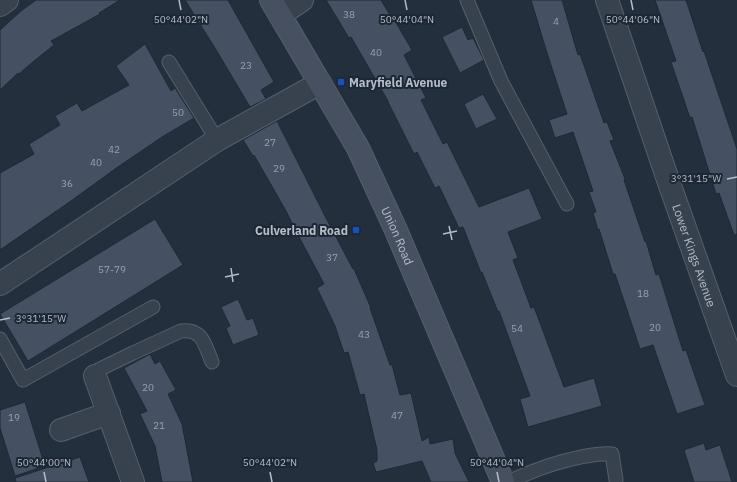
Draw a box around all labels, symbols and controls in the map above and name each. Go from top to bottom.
house number: 38 [343,8,355,21]
text: 50°44'02"N [154,13,208,26]
text: 50°44'04"N [380,13,434,26]
text: 50°44'06"N [606,13,660,26]
house number: 4 [553,15,559,28]
house number: 40 [370,46,382,59]
house number: 23 [240,59,252,72]
place label: Maryfield Avenue [349,75,448,90]
marker: Maryfield Avenue [336,77,346,87]
house number: 50 [172,106,184,119]
house number: 27 [264,136,276,149]
house number: 42 [108,143,120,156]
house number: 40 [90,156,102,169]
house number: 29 [273,162,285,175]
text: 3°31'15"W [671,172,721,185]
house number: 36 [61,177,73,190]
street label: Lower Kings Avenue [670,202,720,309]
street label: Union Road [379,204,417,267]
place label: Culverland Road [255,223,348,238]
marker: Culverland Road [351,225,361,235]
house number: 37 [326,251,338,264]
house number: 57-79 [98,263,126,276]
house number: 18 [637,287,649,300]
text: 3°31'15"W [16,312,66,325]
house number: 20 [649,321,661,334]
house number: 54 [511,322,523,335]
house number: 43 [358,328,370,341]
house number: 20 [142,381,154,394]
house number: 47 [391,409,403,422]
house number: 19 [8,411,20,424]
house number: 21 [153,419,165,432]
text: 50°44'00"N [17,456,71,469]
text: 50°44'02"N [243,456,297,469]
text: 50°44'04"N [470,456,524,469]

